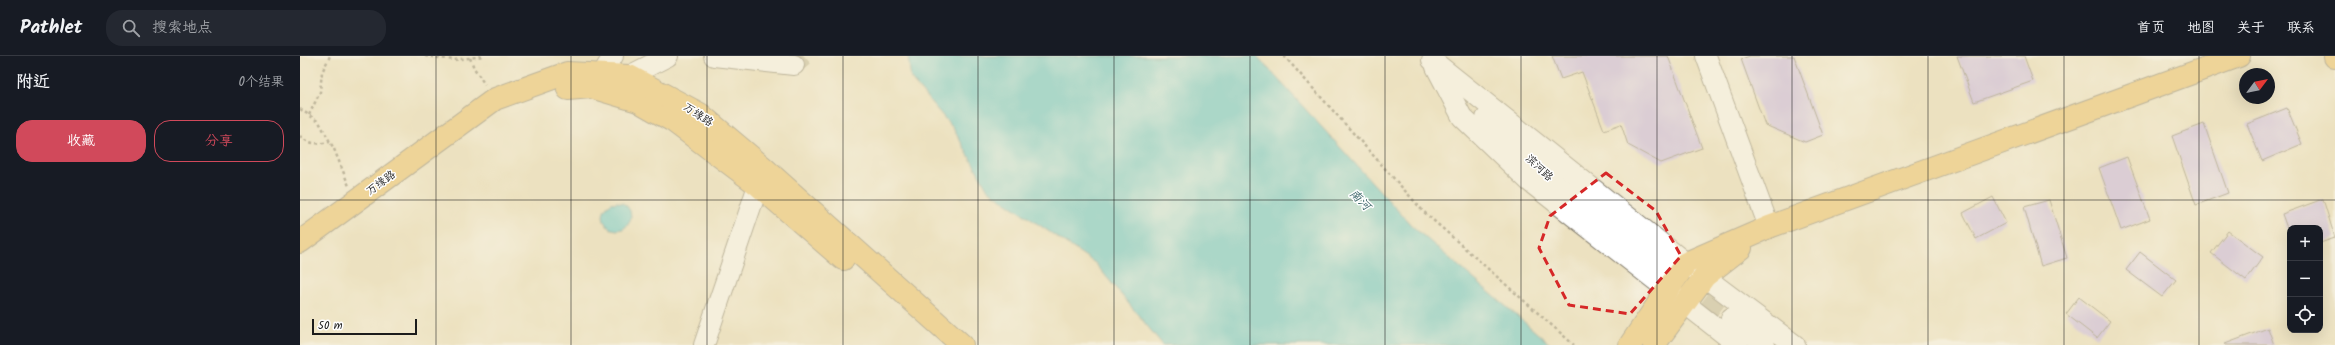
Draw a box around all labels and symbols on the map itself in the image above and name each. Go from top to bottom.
north arrow [2239,68,2275,104]
street label: 万缘路 [679,98,717,132]
street label: 滨河路 [1521,150,1557,186]
street label: 万缘路 [362,166,400,200]
water label: 南河 [1345,185,1377,217]
scale bar [312,317,417,336]

